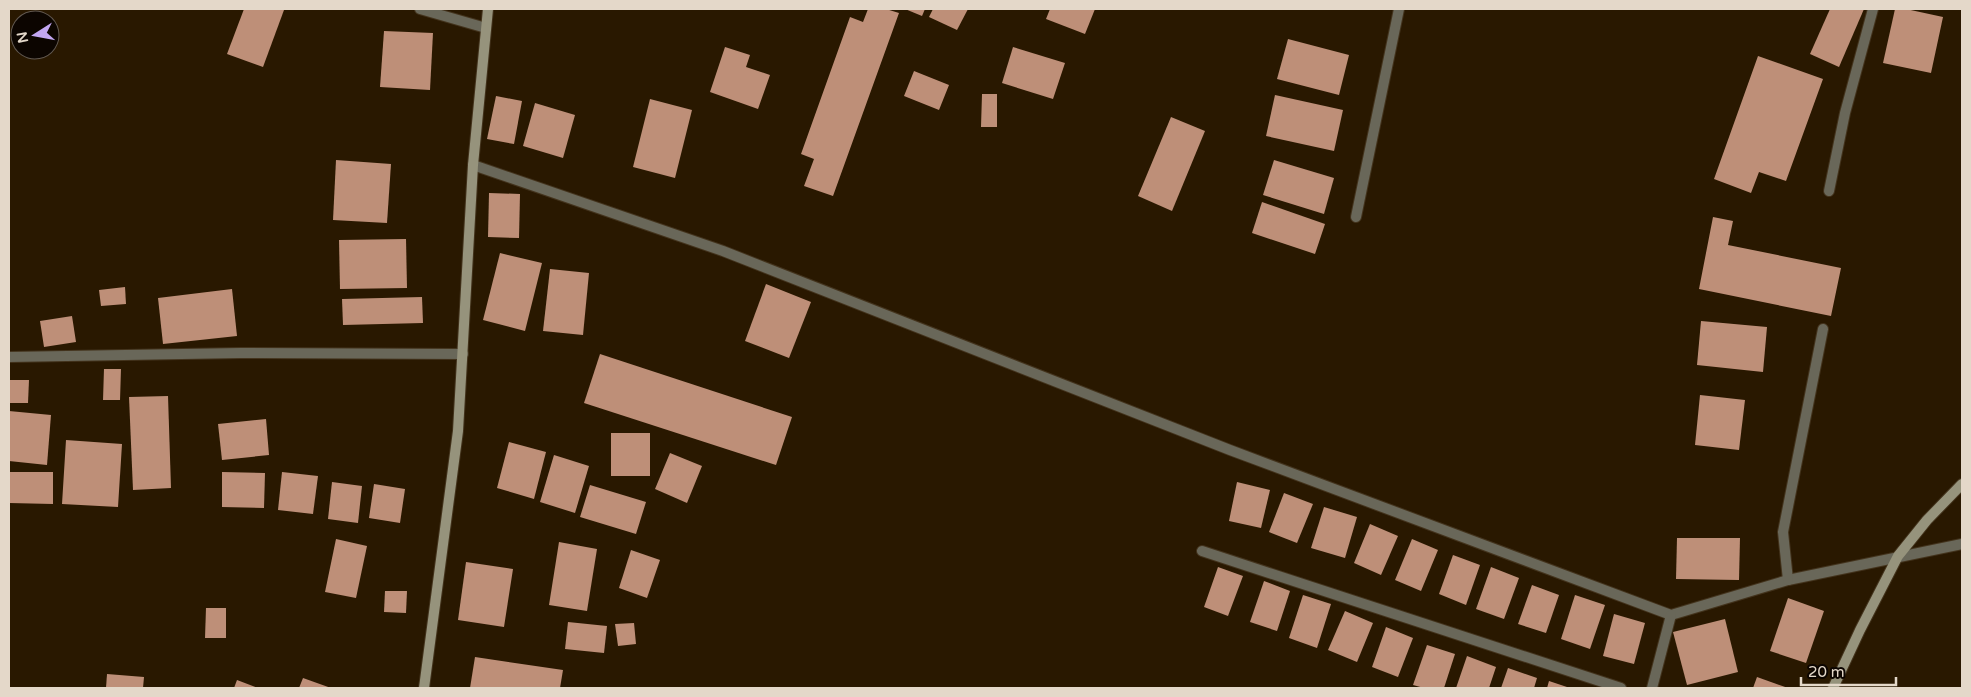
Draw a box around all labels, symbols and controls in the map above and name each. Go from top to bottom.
north arrow [10,10,60,60]
text: N [13,30,32,45]
scale bar [1801,654,1896,686]
text: 20 m [1808,663,1845,681]

